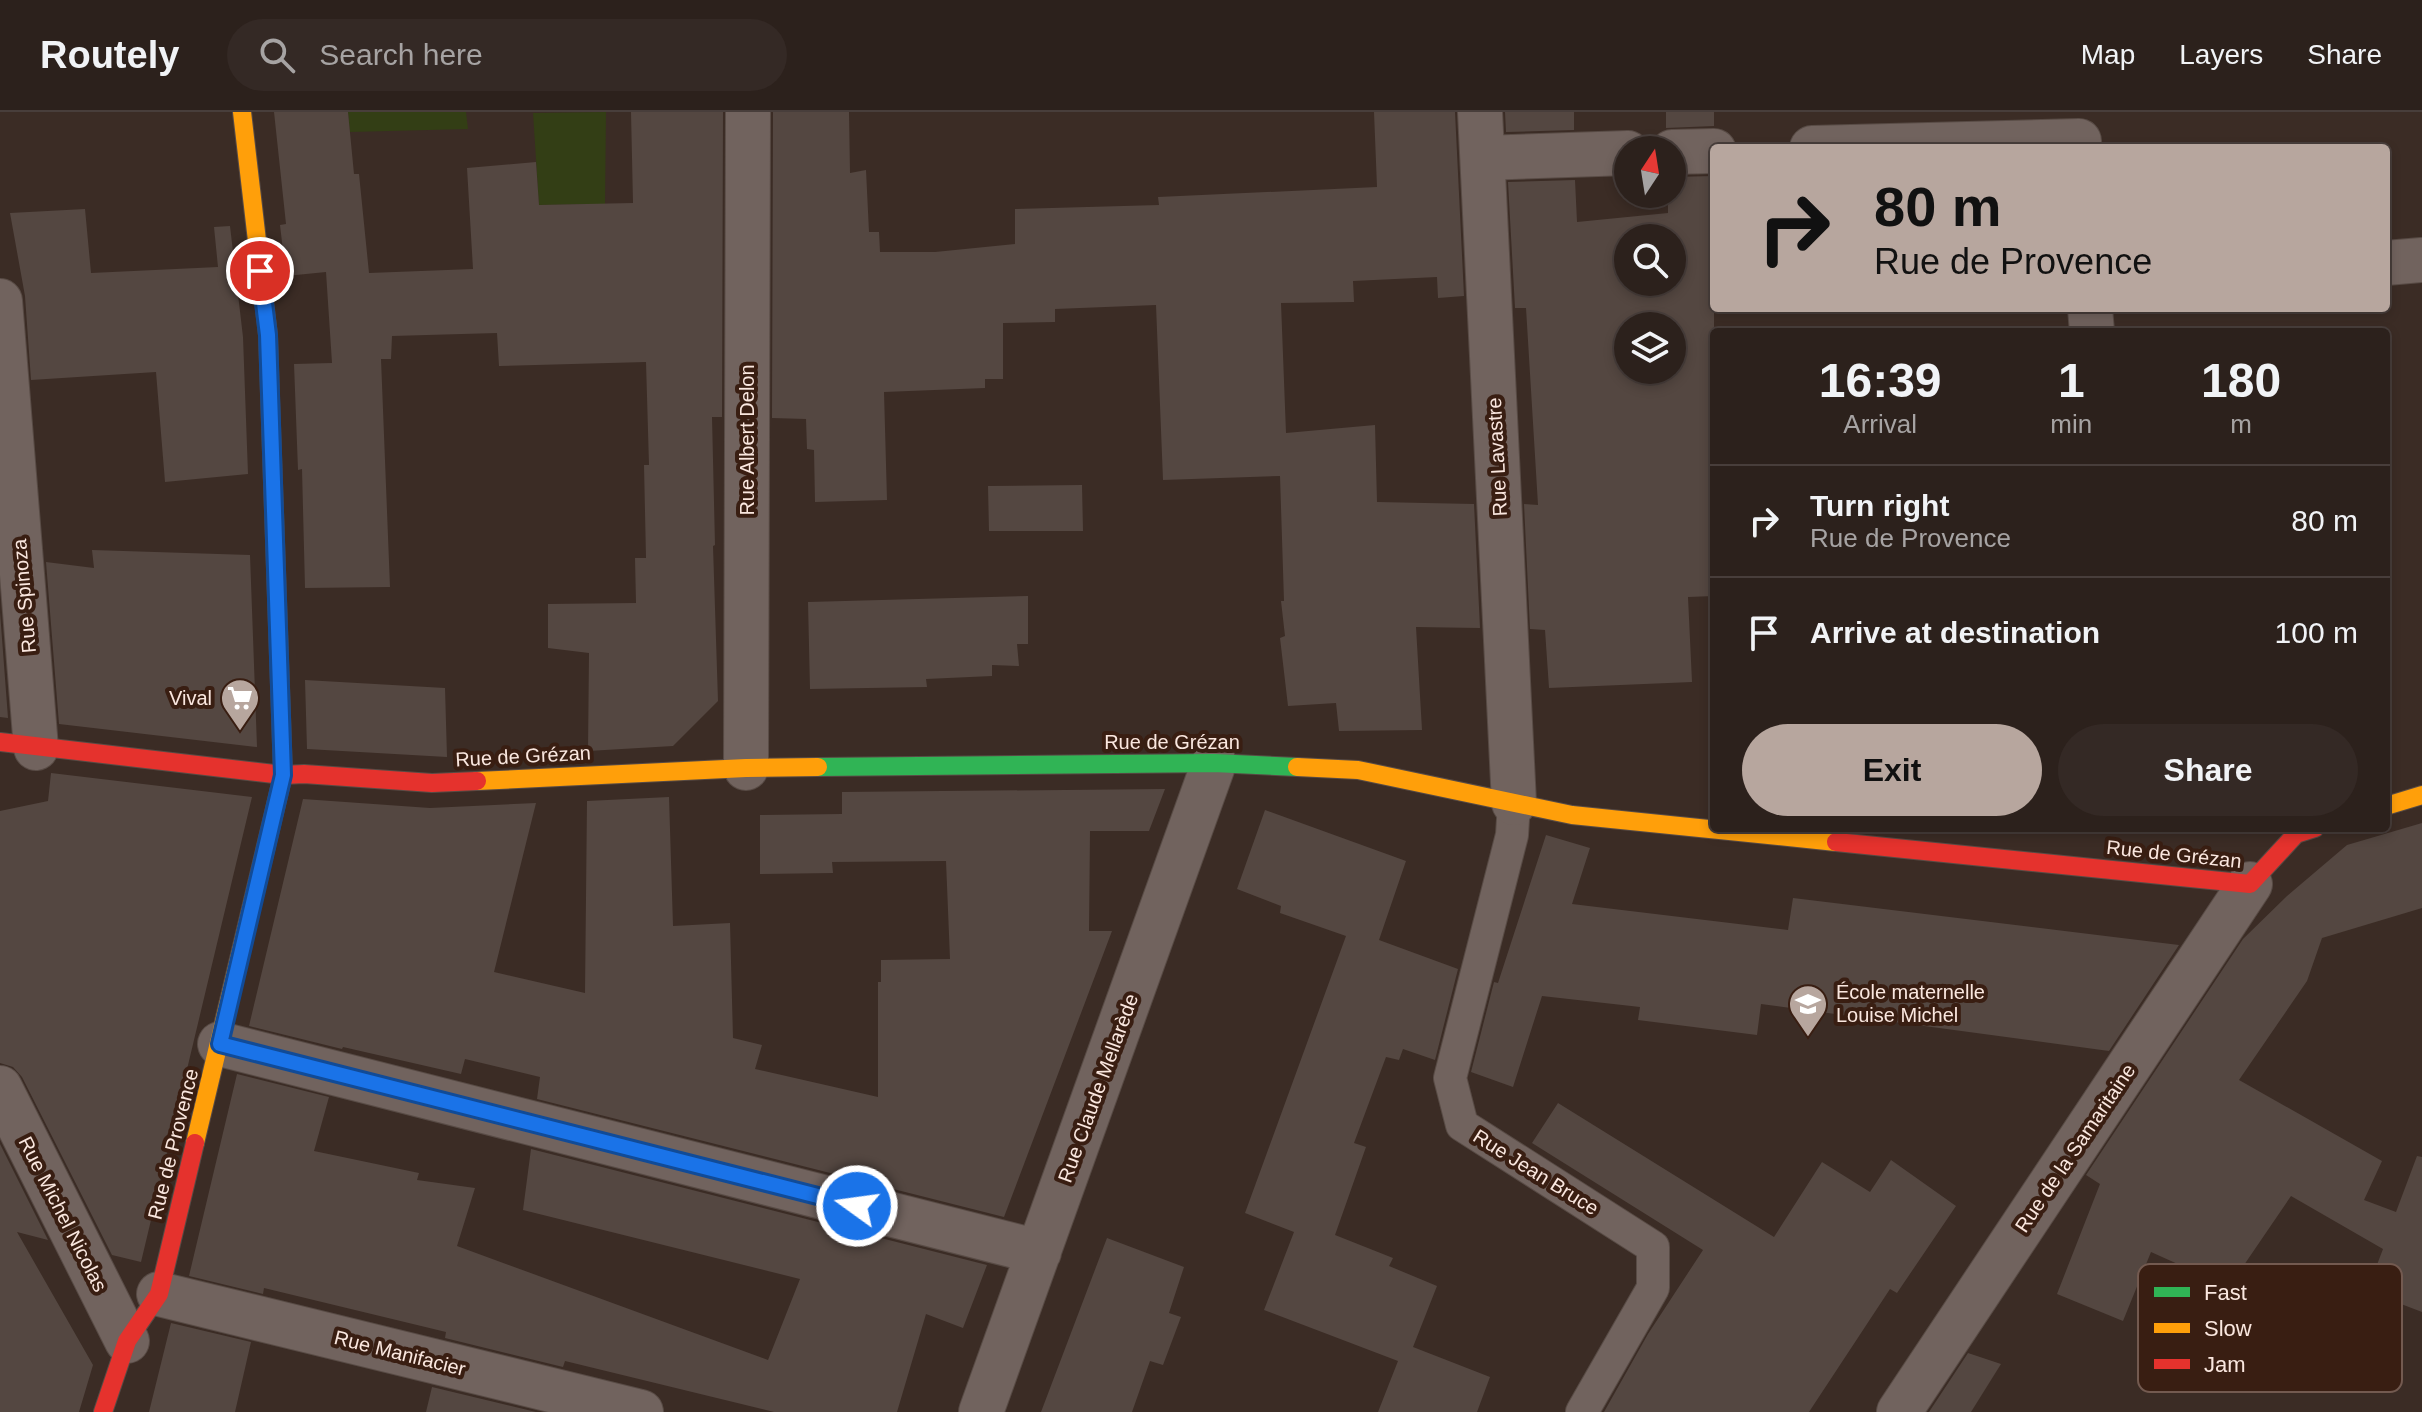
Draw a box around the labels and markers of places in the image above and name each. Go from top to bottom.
pin [226,237,294,305]
supermarket icon: Vival [219,677,261,732]
place label: Vival [169,687,212,709]
place label: École maternelle Louise Michel [1836,981,1985,1026]
school or university icon: École maternelle Louise Michel [1787,983,1829,1038]

